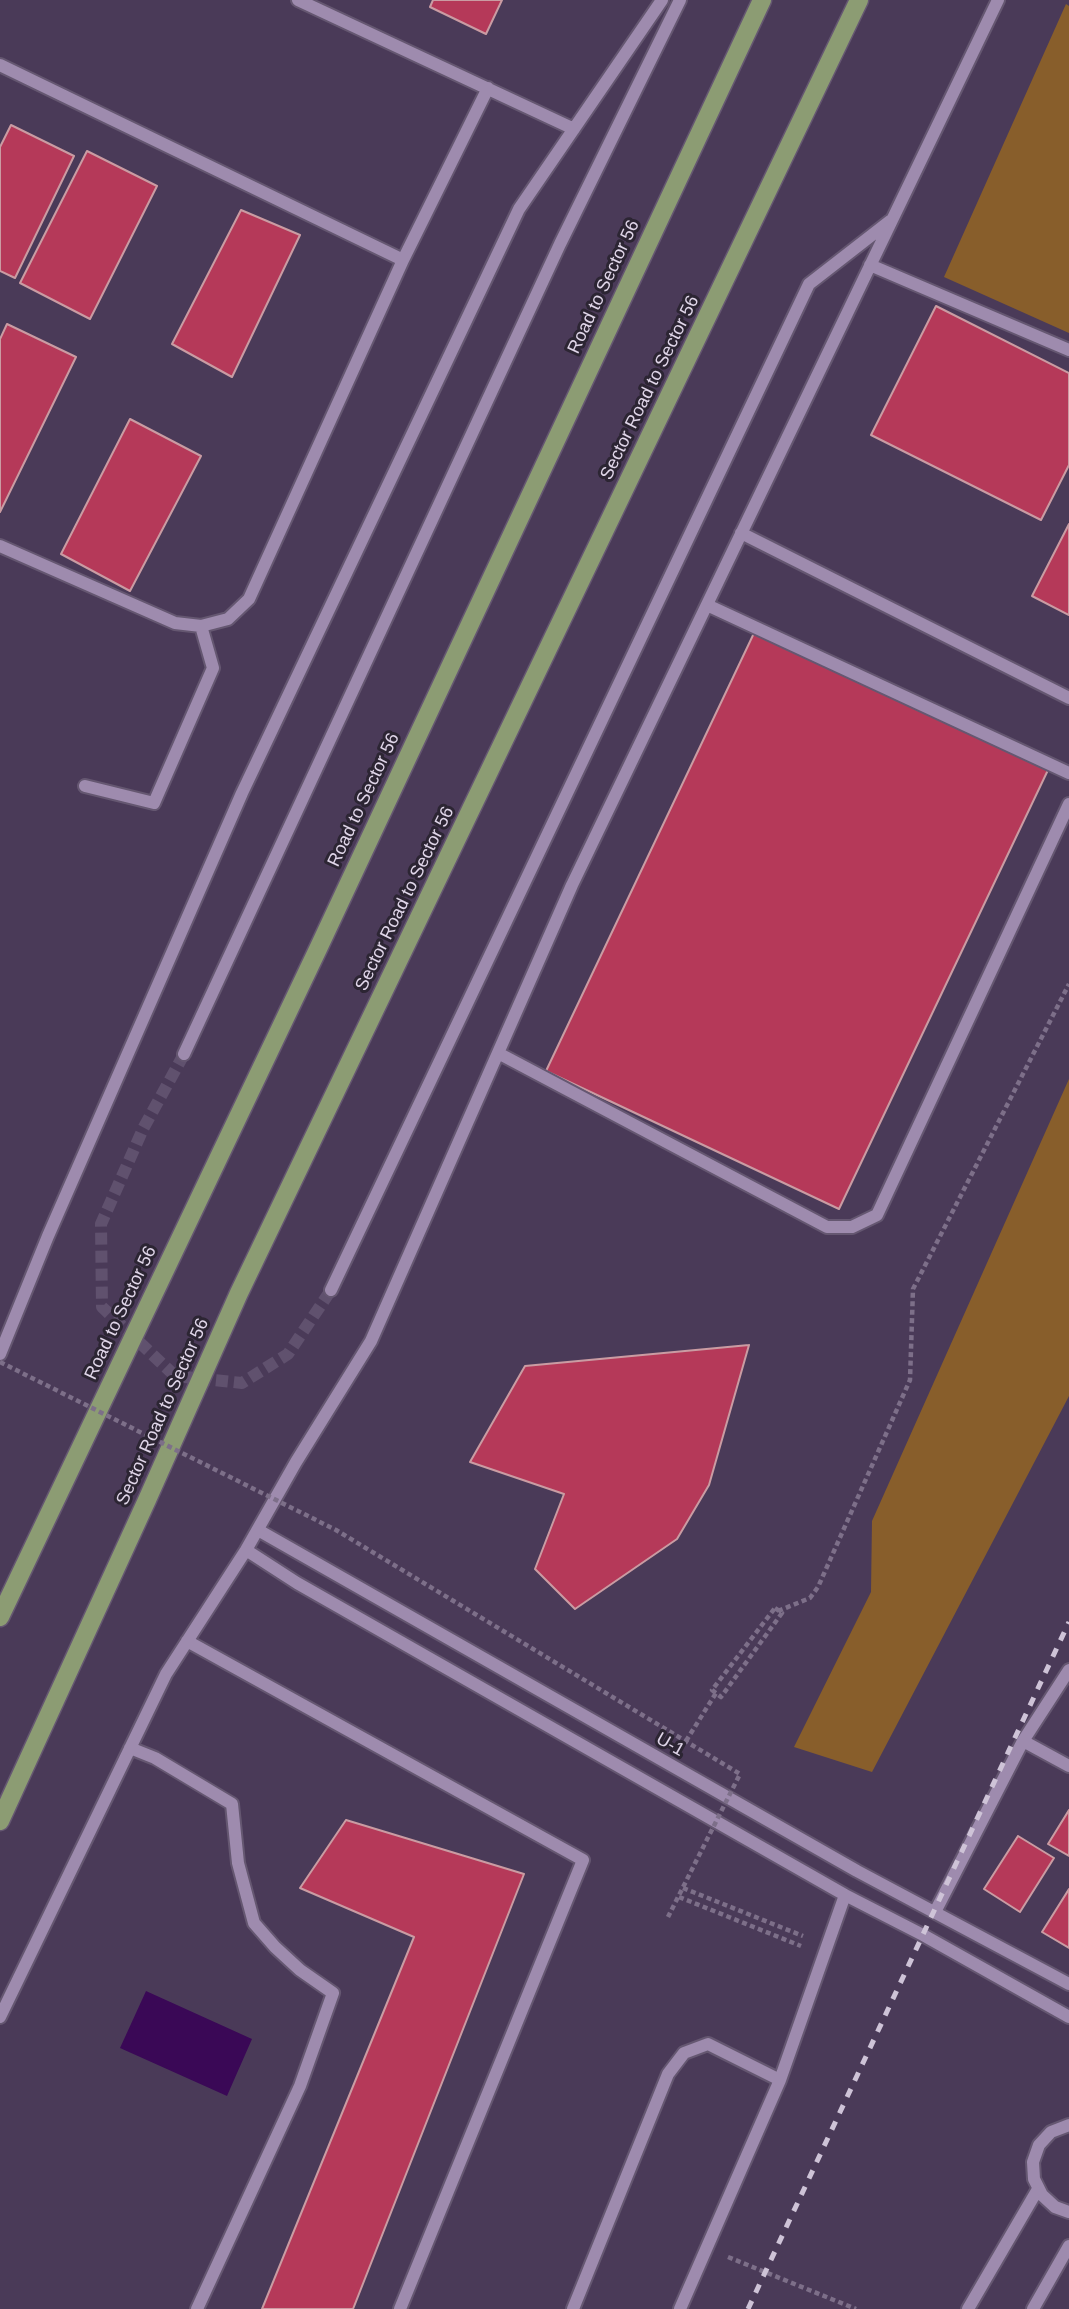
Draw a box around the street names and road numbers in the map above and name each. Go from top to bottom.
street label: Road to Sector 56 [564,217,644,357]
street label: Sector Road to Sector 56 [596,292,704,484]
street label: Road to Sector 56 [324,730,404,870]
street label: Sector Road to Sector 56 [351,803,459,995]
street label: Road to Sector 56 [81,1243,161,1383]
street label: Sector Road to Sector 56 [112,1315,214,1509]
street label: U-1 [652,1728,688,1762]

